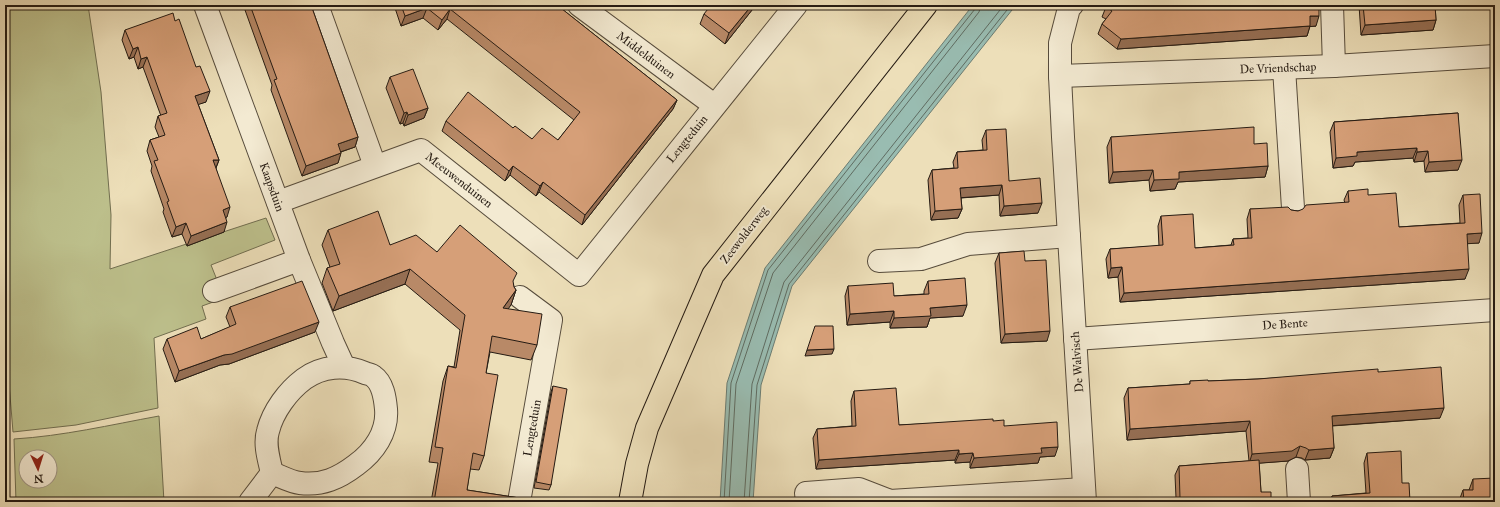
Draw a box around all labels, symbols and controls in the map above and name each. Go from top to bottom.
street label: Middelduinen [614,28,678,82]
street label: De Vriendschap [1239,60,1317,76]
street label: Lengteduin [663,112,712,166]
street label: Meeuwenduinen [423,149,496,211]
street label: Kaapsduin [257,161,288,214]
street label: Zeewolderweg [717,203,772,267]
street label: De Bente [1262,315,1308,333]
street label: De Walvisch [1068,331,1086,393]
street label: Lengteduin [520,398,545,458]
north arrow [18,449,58,489]
text: N [33,472,44,485]

